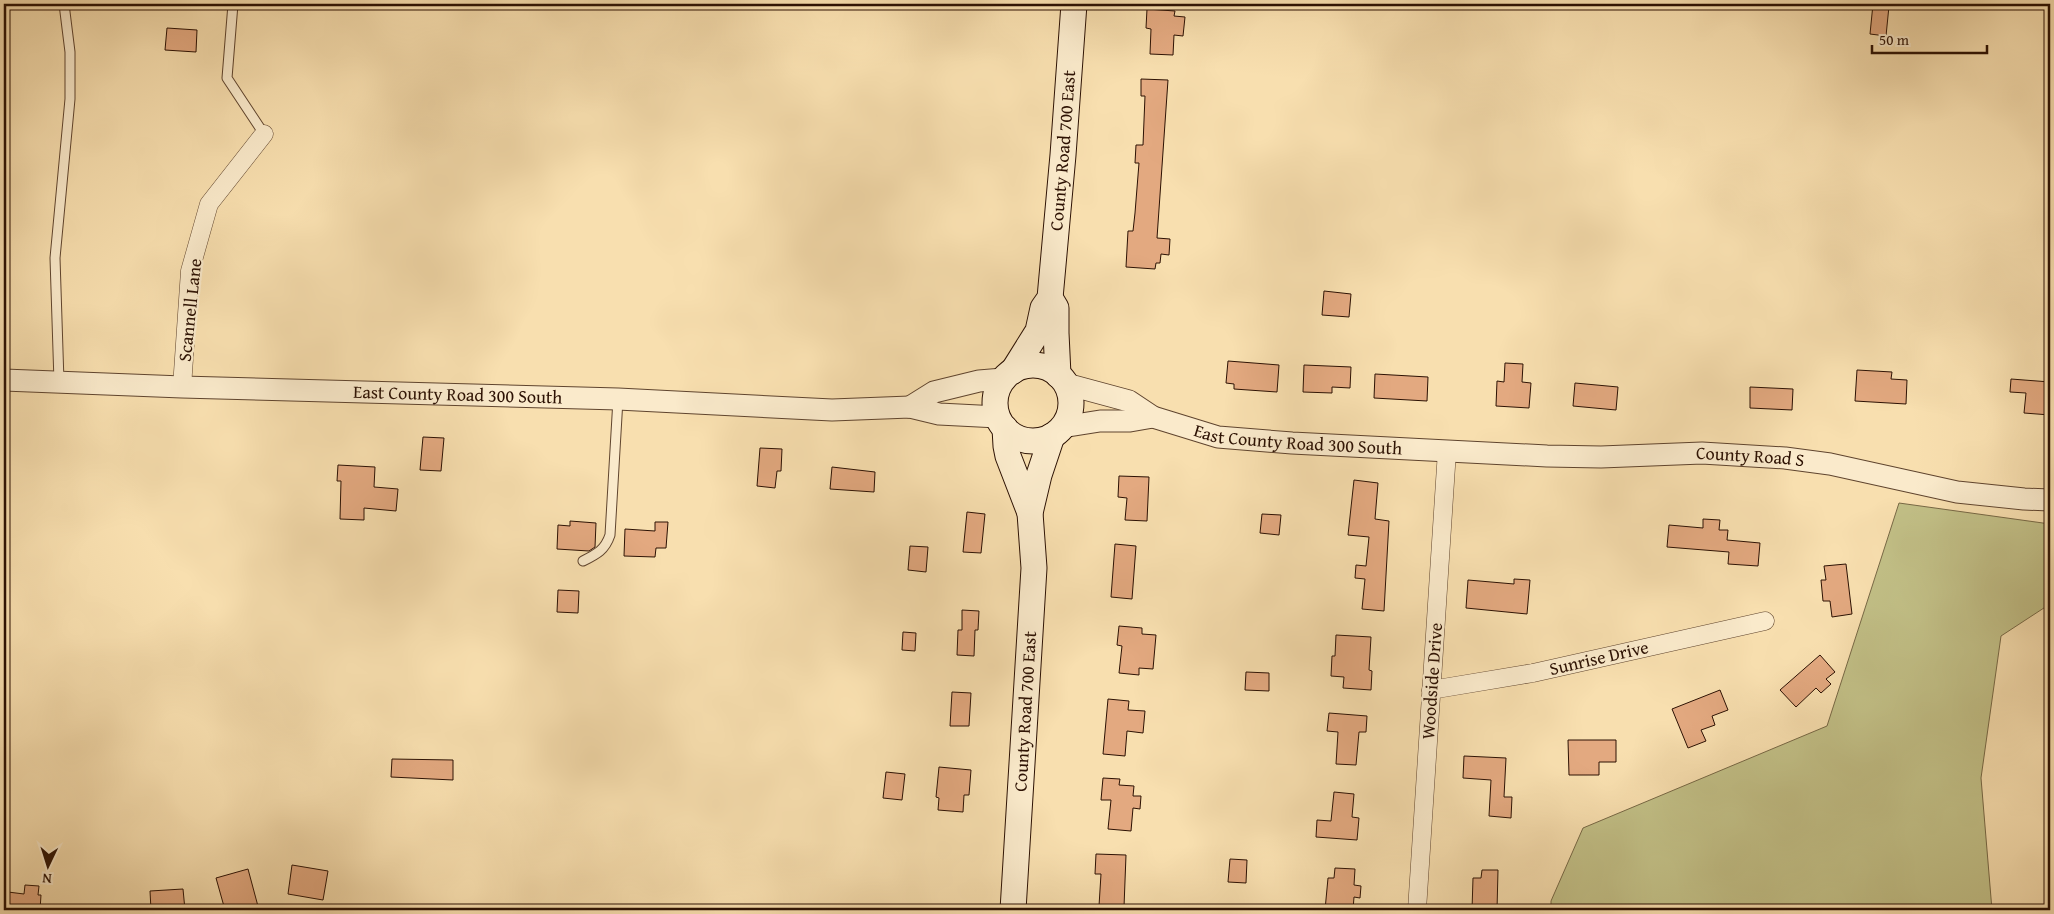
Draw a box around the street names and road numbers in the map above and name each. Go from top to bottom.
street label: County Road 700 East [1042,69,1082,232]
street label: Scannell Lane [171,257,208,363]
street label: East County Road 300 South [353,378,563,410]
street label: East County Road 300 South [1191,416,1403,462]
street label: County Road S [1695,439,1806,473]
street label: Woodside Drive [1414,622,1449,740]
street label: County Road 700 East [1006,630,1043,792]
street label: Sunrise Drive [1547,633,1651,682]

